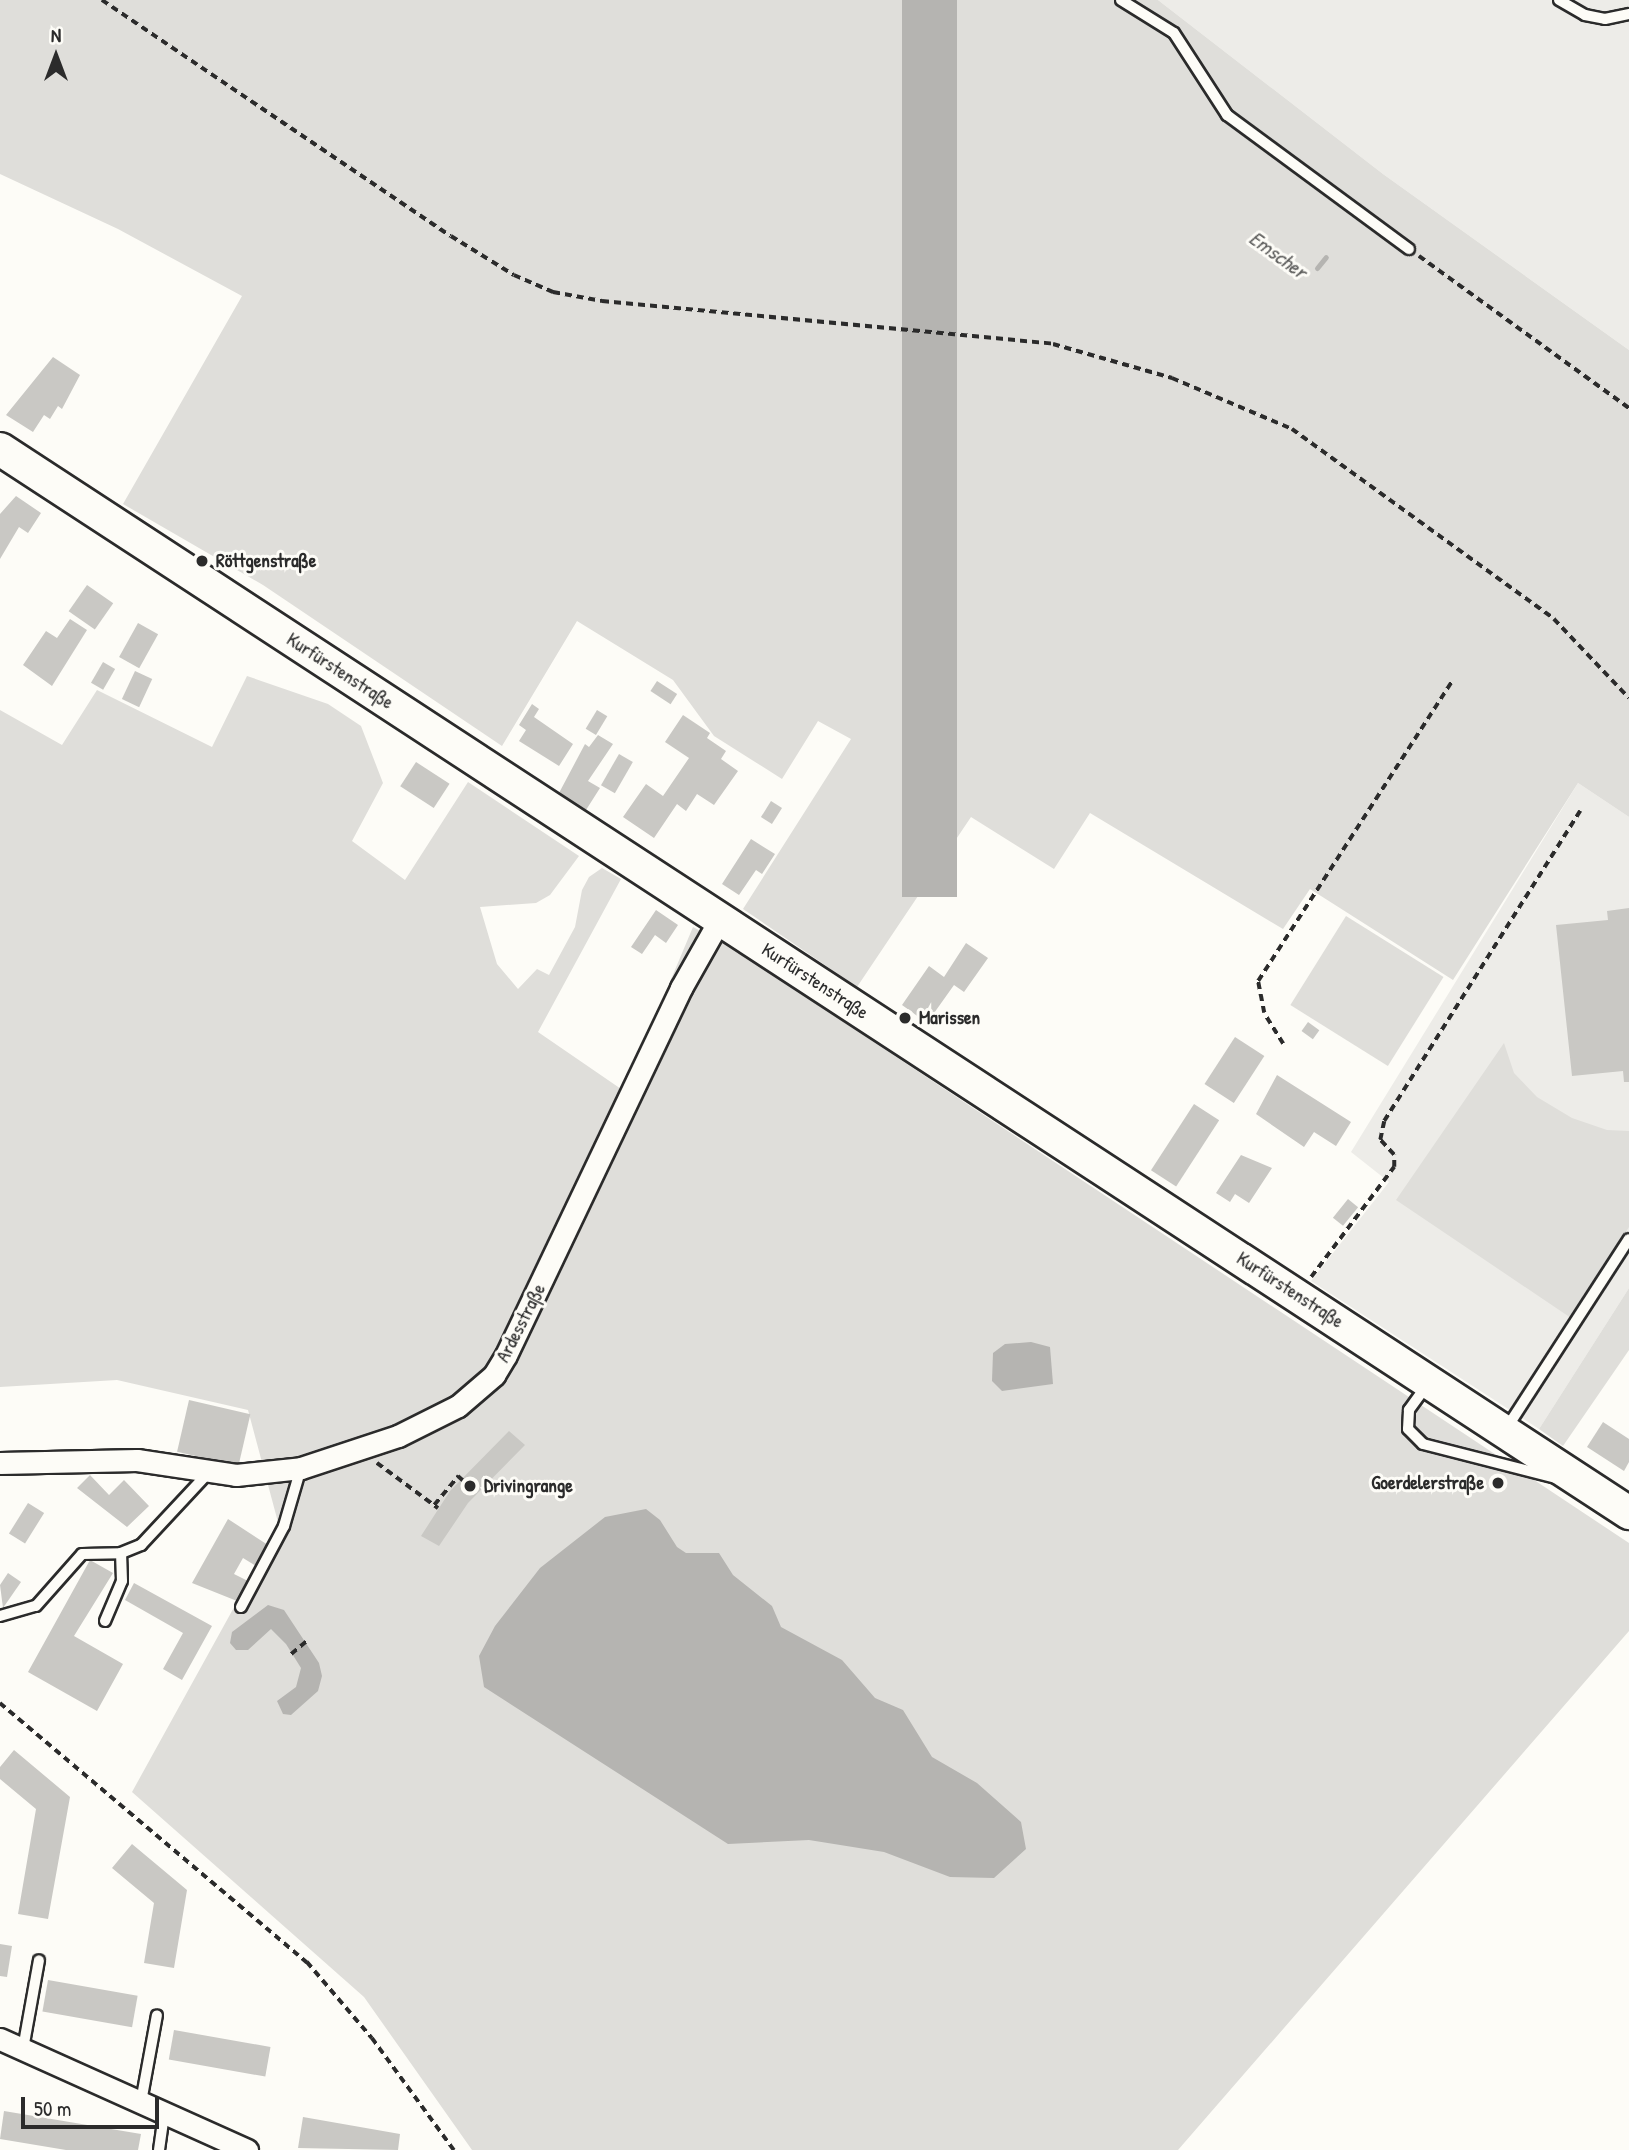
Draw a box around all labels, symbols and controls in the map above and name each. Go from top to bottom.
north arrow [21,21,91,91]
text: N [51,22,61,48]
water label: Emscher [1244,226,1312,284]
place label: Röttgenstraße [216,550,316,572]
marker: Röttgenstraße [194,553,210,569]
street label: Kurfürstenstraße [282,628,398,714]
street label: Kurfürstenstraße [757,938,873,1024]
place label: Marissen [919,1007,980,1029]
marker: Marissen [897,1010,913,1026]
street label: Kurfürstenstraße [1232,1247,1348,1333]
street label: Ardesstraße [492,1280,550,1366]
place label: Goerdelerstraße [1371,1472,1484,1494]
place label: Drivingrange [484,1475,573,1497]
marker: Goerdelerstraße [1490,1475,1506,1491]
marker: Drivingrange [462,1478,478,1494]
scale bar [24,2084,163,2128]
text: 50 m [34,2094,71,2123]

